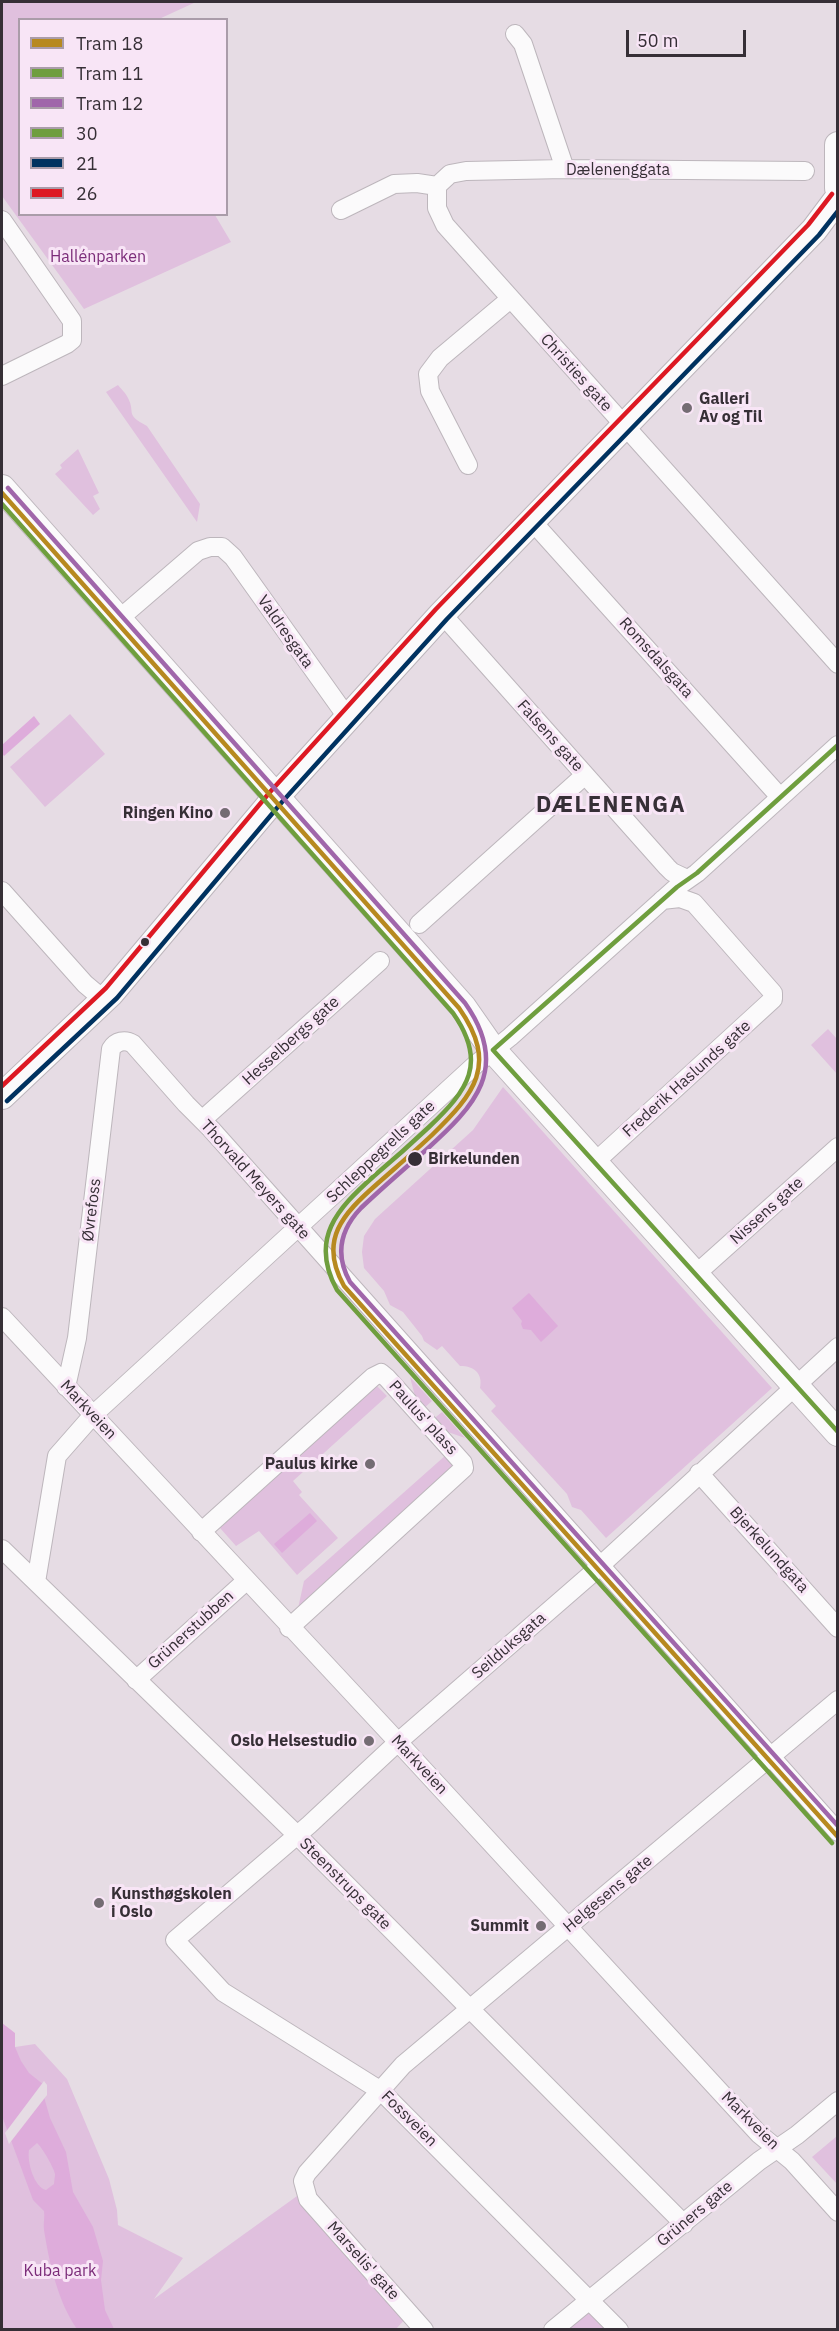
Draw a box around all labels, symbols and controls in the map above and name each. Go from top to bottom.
legend [18,18,228,216]
scale bar [629,18,749,56]
text: 50 m [637,29,679,52]
text: Tram 18 [76,32,143,55]
text: Tram 11 [76,62,143,85]
text: Tram 12 [76,92,143,115]
text: 30 [76,122,98,145]
text: 21 [76,152,98,175]
street label: Dælenenggata [566,160,670,180]
text: 26 [76,182,98,205]
park label: Hallénparken [50,247,146,267]
street label: Christies gate [536,330,616,416]
place label: Galleri Av og Til [699,389,762,427]
marker: Galleri Av og Til [680,401,694,415]
street label: Valdresgata [253,592,317,672]
street label: Romsdalsgata [615,614,697,702]
street label: Falsens gate [513,696,587,776]
district label: DÆLENENGA [536,793,686,819]
place label: Ringen Kino [123,803,213,823]
marker: Ringen Kino [218,806,232,820]
unlabelled marker [139,936,151,948]
street label: Hesselbergs gate [239,993,343,1089]
street label: Frederik Haslunds gate [619,1016,755,1142]
street label: Schleppegrells gate [323,1097,439,1207]
street label: Thorvald Meyers gate [196,1116,314,1244]
place label: Birkelunden [428,1149,520,1169]
marker: Birkelunden [406,1150,424,1168]
street label: Nissens gate [727,1173,807,1249]
street label: Øvrefoss [79,1177,105,1243]
street label: Markveien [56,1376,120,1444]
street label: Paulus' plass [385,1377,461,1459]
place label: Paulus kirke [265,1454,358,1474]
marker: Paulus kirke [363,1457,377,1471]
street label: Bjerkelundgata [725,1503,813,1597]
street label: Grünerstubben [144,1587,238,1673]
street label: Seilduksgata [468,1609,550,1683]
place label: Oslo Helsestudio [230,1731,357,1751]
street label: Markveien [387,1731,451,1799]
marker: Oslo Helsestudio [362,1734,376,1748]
street label: Steenstrups gate [295,1834,395,1934]
street label: Helgesens gate [560,1851,656,1937]
place label: Kunsthøgskolen i Oslo [111,1884,232,1922]
marker: Kunsthøgskolen i Oslo [92,1896,106,1910]
place label: Summit [470,1916,529,1936]
marker: Summit [534,1919,548,1933]
street label: Fossveien [377,2087,441,2151]
street label: Markveien [717,2088,783,2154]
street label: Grüners gate [653,2177,737,2251]
street label: Marselis' gate [323,2218,403,2304]
park label: Kuba park [24,2261,96,2281]

